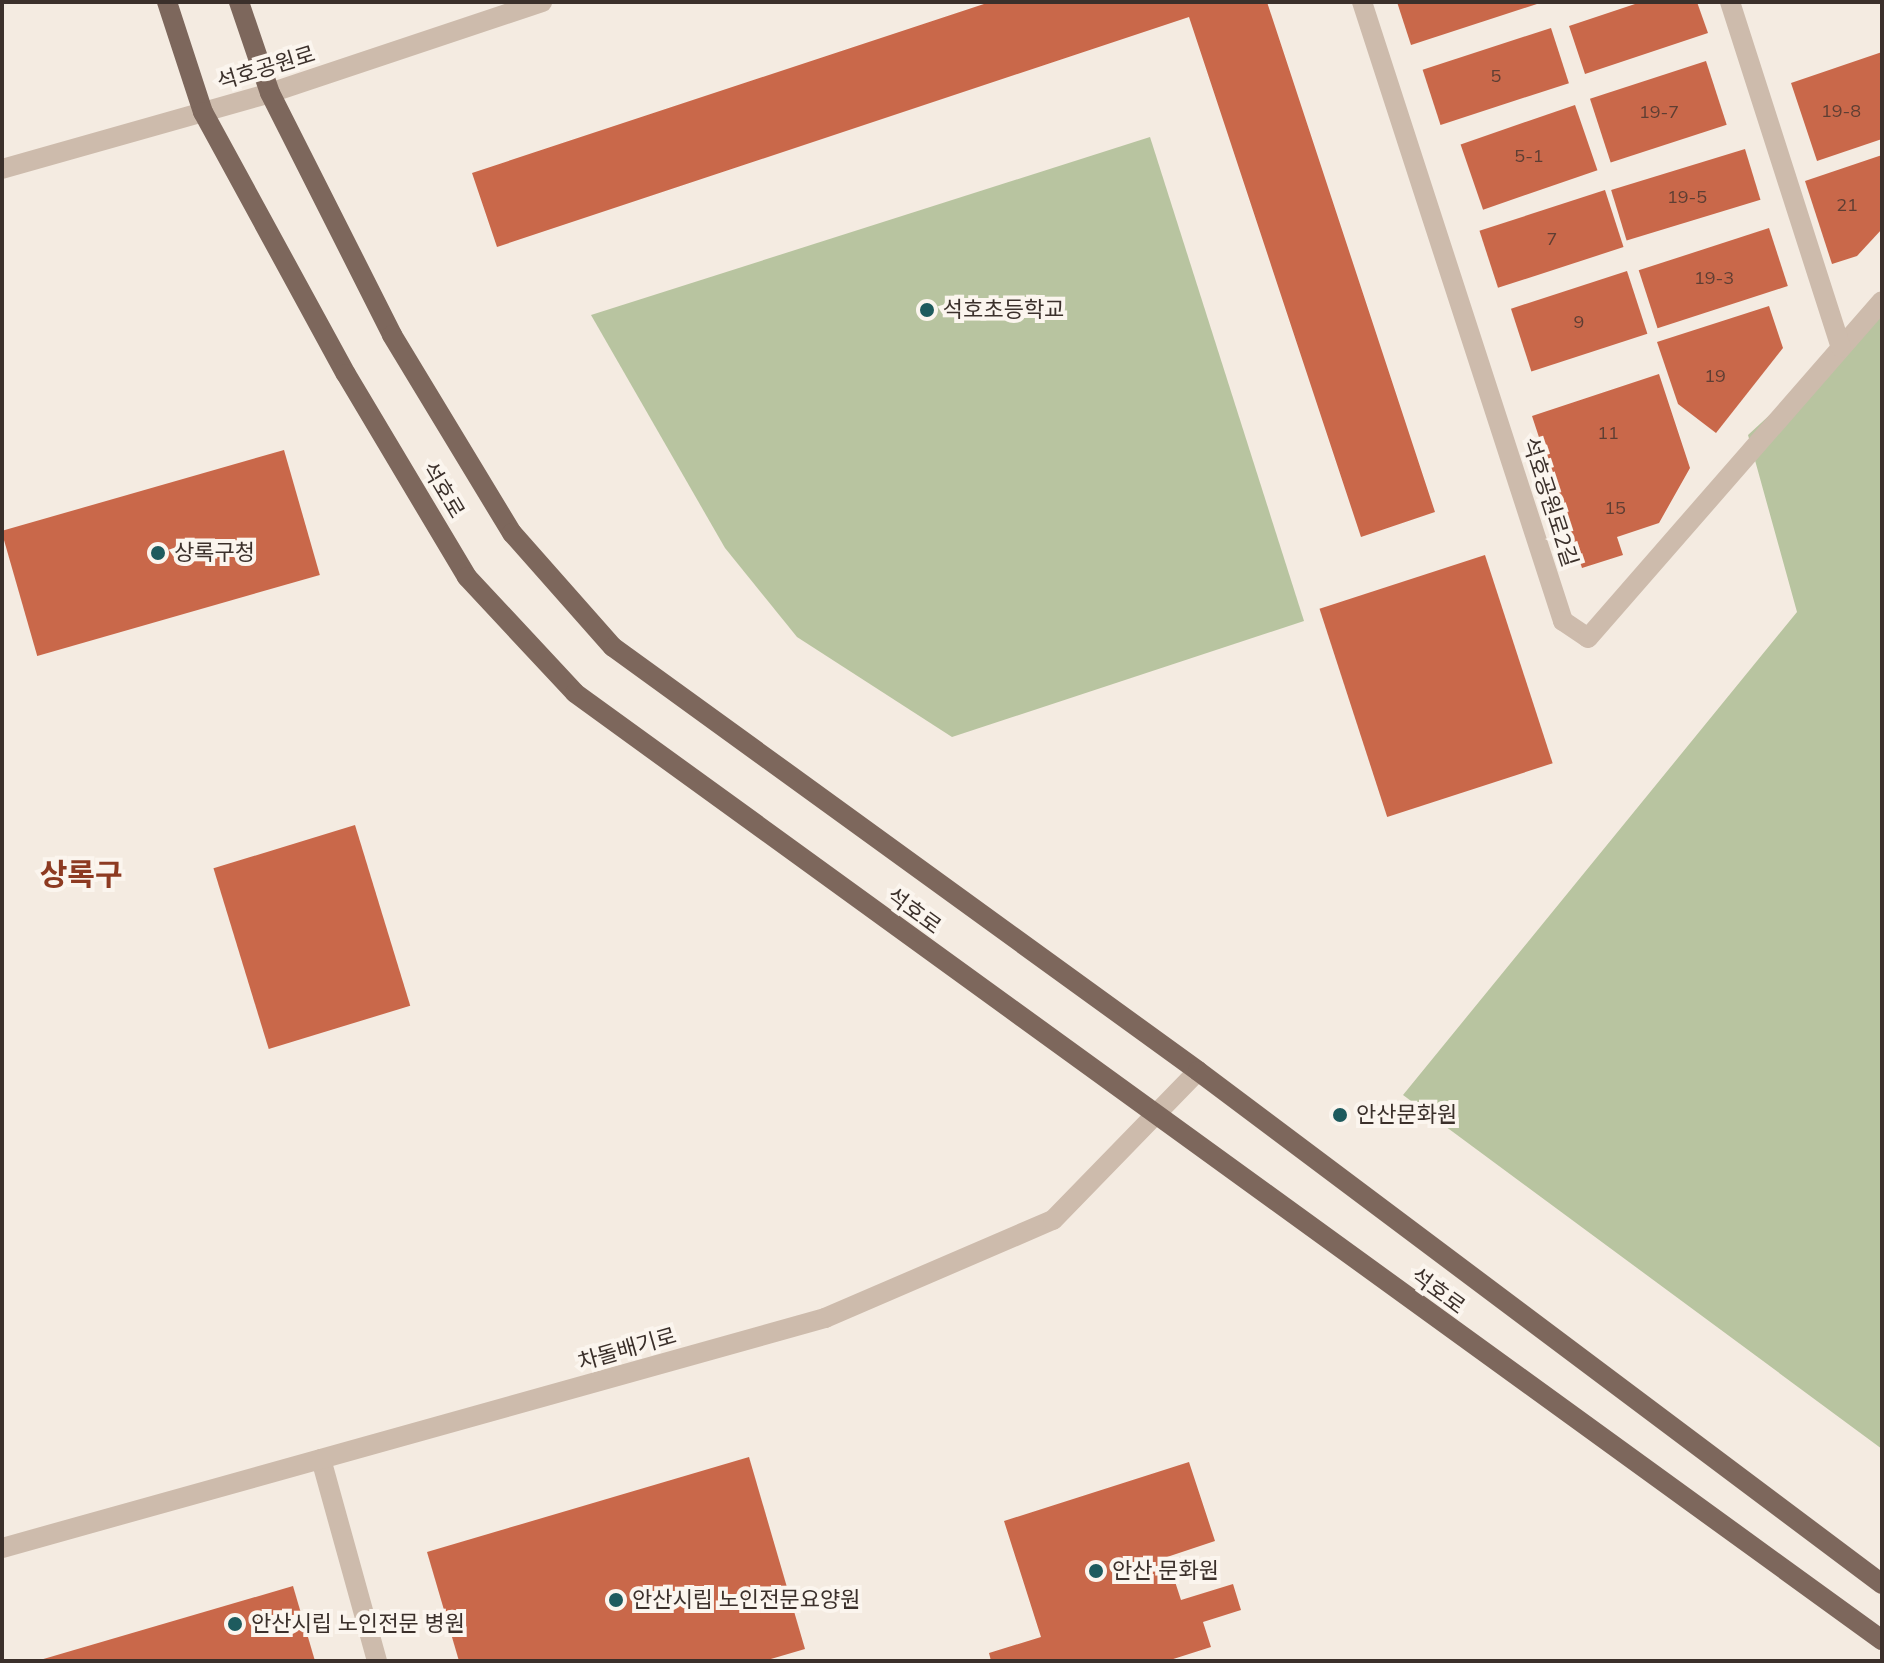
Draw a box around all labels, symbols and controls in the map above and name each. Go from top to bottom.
street label: 석호공원로 [214,41,318,95]
house number: 5 [1491,65,1501,87]
house number: 19-8 [1821,100,1861,122]
house number: 19-7 [1639,101,1679,123]
house number: 5-1 [1514,145,1544,167]
house number: 19-5 [1667,186,1707,208]
house number: 21 [1836,194,1858,216]
house number: 7 [1547,228,1557,250]
house number: 19-3 [1694,267,1734,289]
place label: 석호초등학교 [943,297,1064,323]
marker: 석호초등학교 [918,301,936,319]
house number: 9 [1574,311,1584,333]
house number: 19 [1704,365,1726,387]
house number: 11 [1597,422,1619,444]
street label: 석호공원로2길 [1517,434,1583,570]
street label: 석호로 [416,457,470,523]
house number: 15 [1604,497,1626,519]
place label: 상록구청 [174,540,255,566]
marker: 상록구청 [149,544,167,562]
district label: 상록구 [40,856,122,892]
street label: 석호로 [882,882,946,940]
place label: 안산문화원 [1356,1102,1457,1128]
marker: 안산문화원 [1331,1106,1349,1124]
street label: 석호로 [1406,1262,1470,1320]
street label: 차돌배기로 [575,1322,679,1376]
place label: 안산 문화원 [1112,1558,1219,1584]
marker: 안산 문화원 [1087,1562,1105,1580]
place label: 안산시립 노인전문요양원 [632,1587,860,1613]
marker: 안산시립 노인전문요양원 [607,1591,625,1609]
place label: 안산시립 노인전문 병원 [251,1611,465,1637]
marker: 안산시립 노인전문 병원 [226,1615,244,1633]

